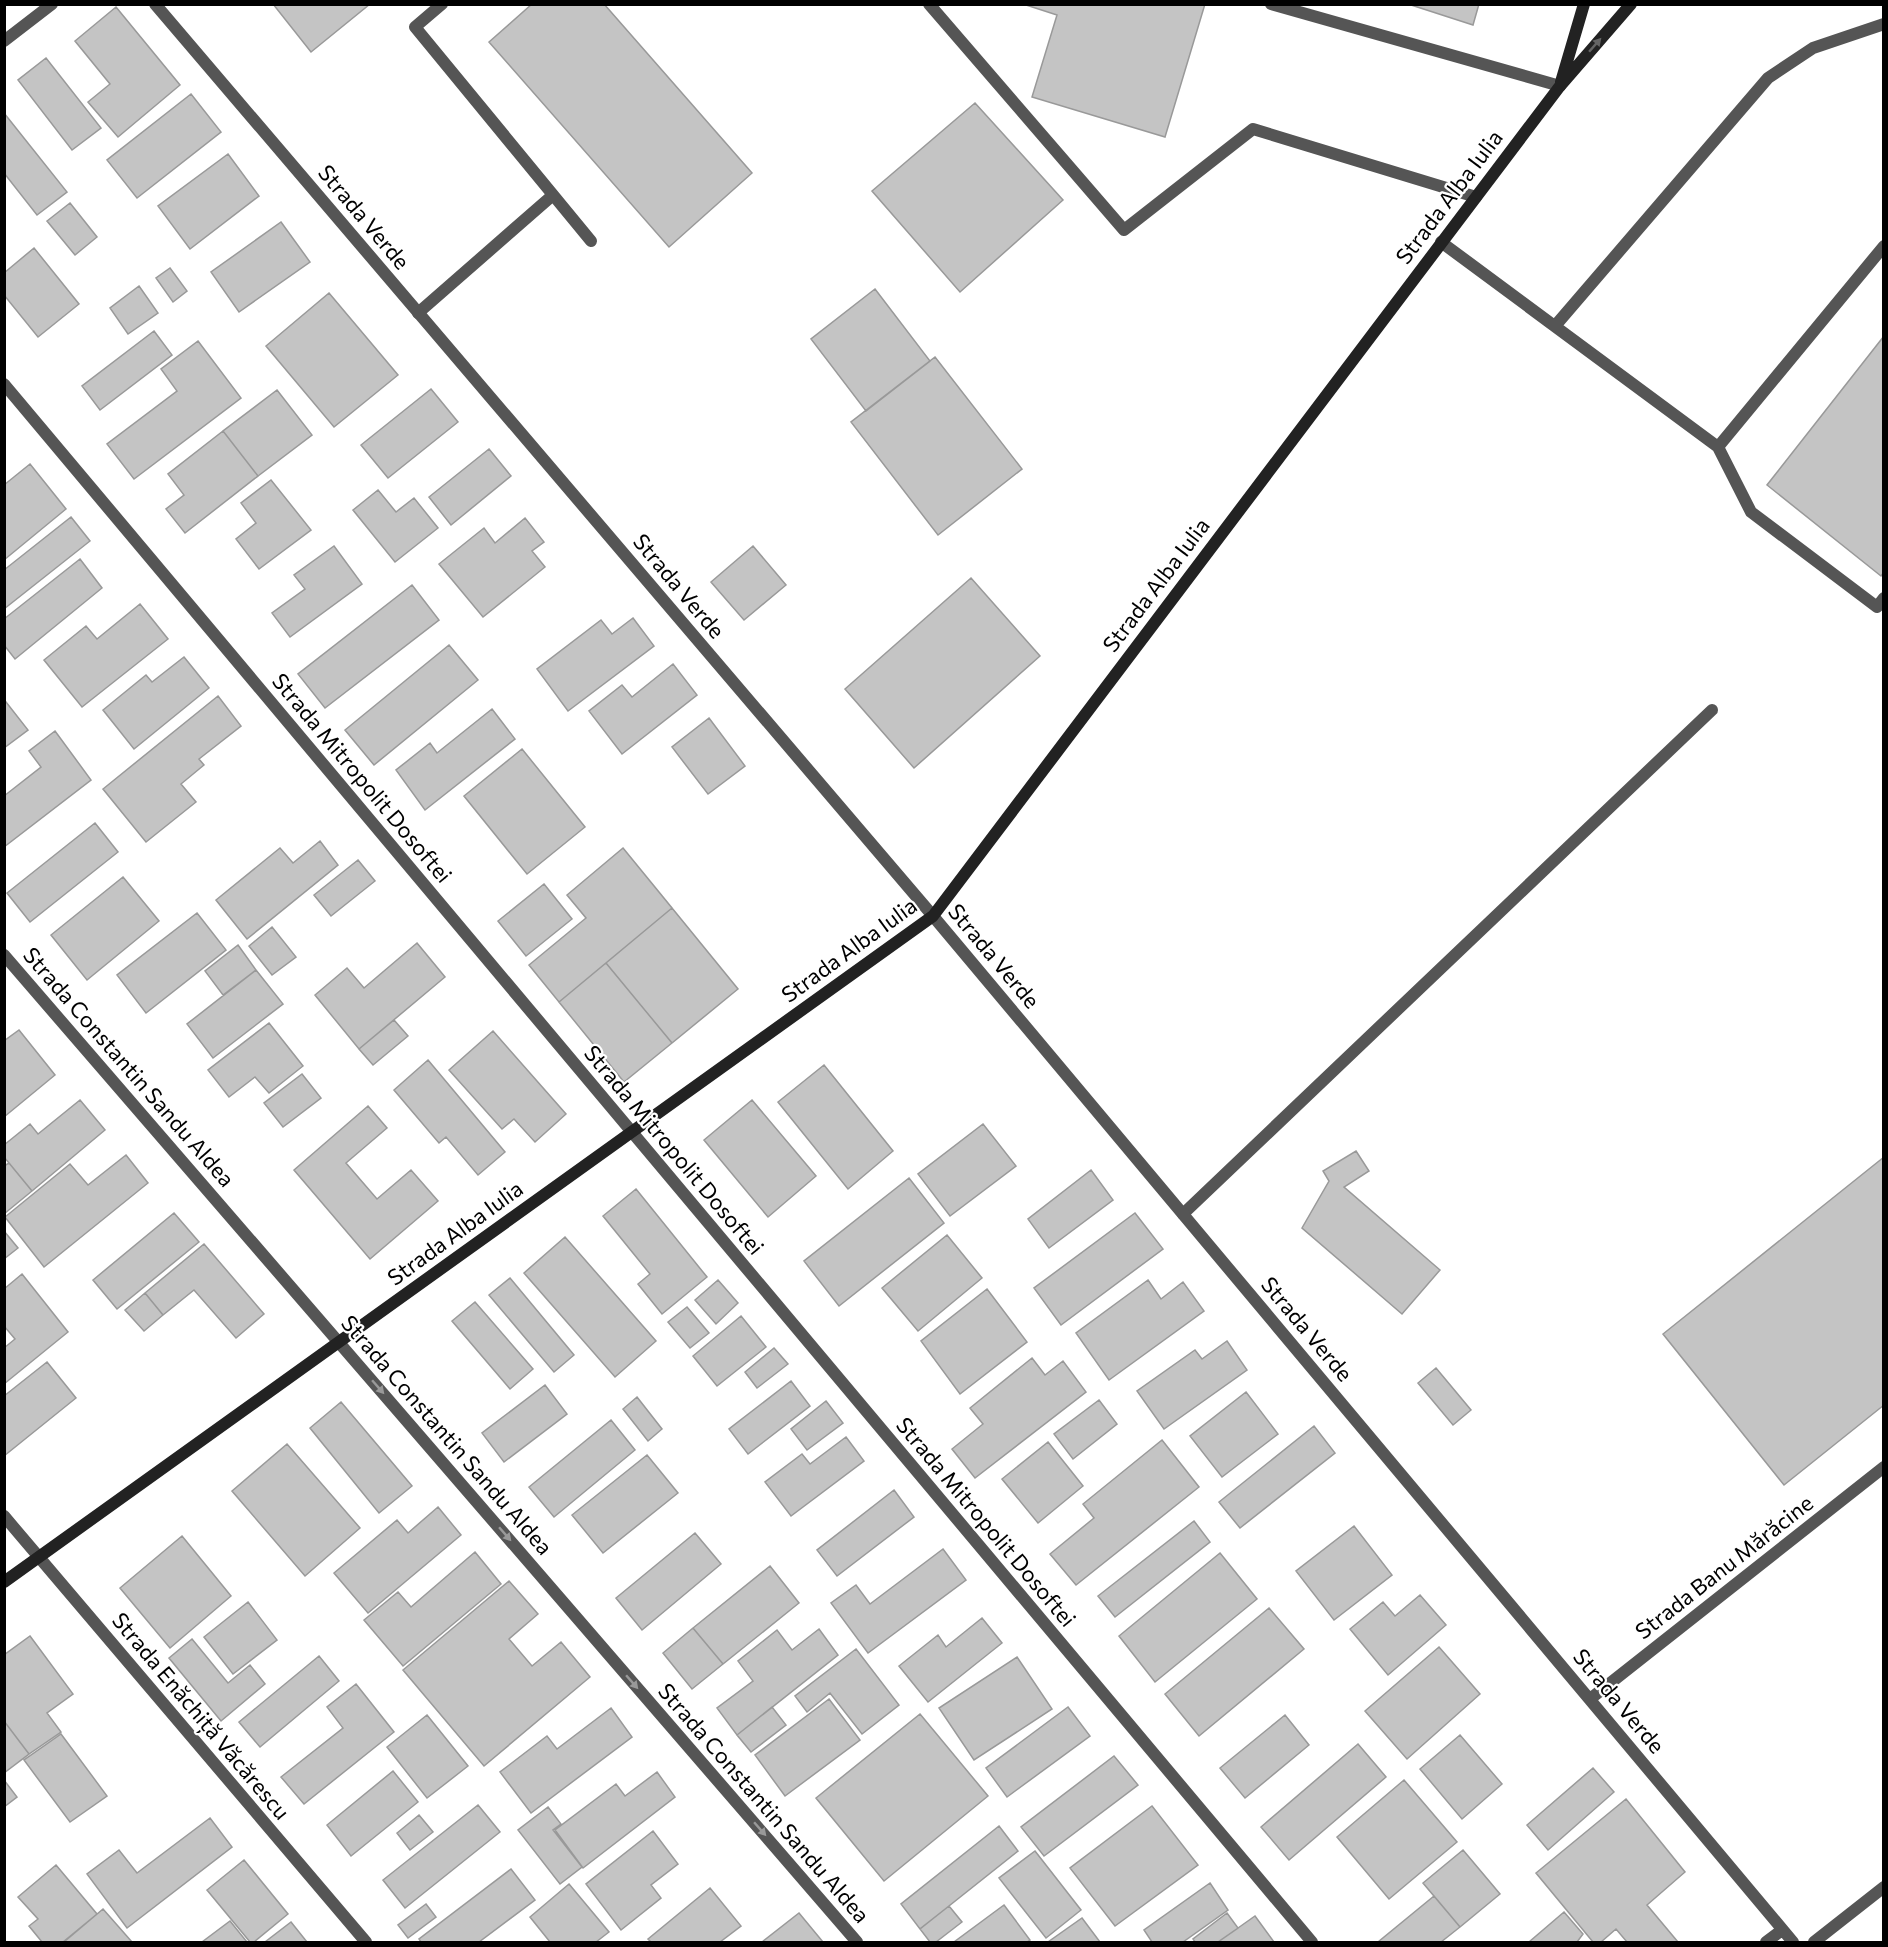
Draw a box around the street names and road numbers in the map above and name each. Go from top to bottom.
street label: Strada Alba Iulia [1389,124,1508,269]
street label: Strada Verde [313,159,416,274]
street label: Strada Alba Iulia [1096,512,1215,657]
street label: Strada Verde [628,528,731,643]
street label: Strada Mitropolit Dosoftei [267,667,458,888]
street label: Strada Alba Iulia [776,891,922,1008]
street label: Strada Verde [943,898,1046,1013]
street label: Strada Constantin Sandu Aldea [18,941,241,1192]
street label: Strada Mitropolit Dosoftei [579,1039,770,1260]
street label: Strada Alba Iulia [382,1174,528,1291]
street label: Strada Verde [1256,1271,1359,1386]
street label: Strada Constantin Sandu Aldea [336,1309,559,1560]
street label: Strada Mitropolit Dosoftei [891,1411,1082,1632]
street label: Strada Banu Mărăcine [1629,1489,1818,1644]
street label: Strada Enăchiță Văcărescu [106,1607,296,1825]
street label: Strada Verde [1568,1643,1671,1758]
street label: Strada Constantin Sandu Aldea [653,1677,876,1928]

